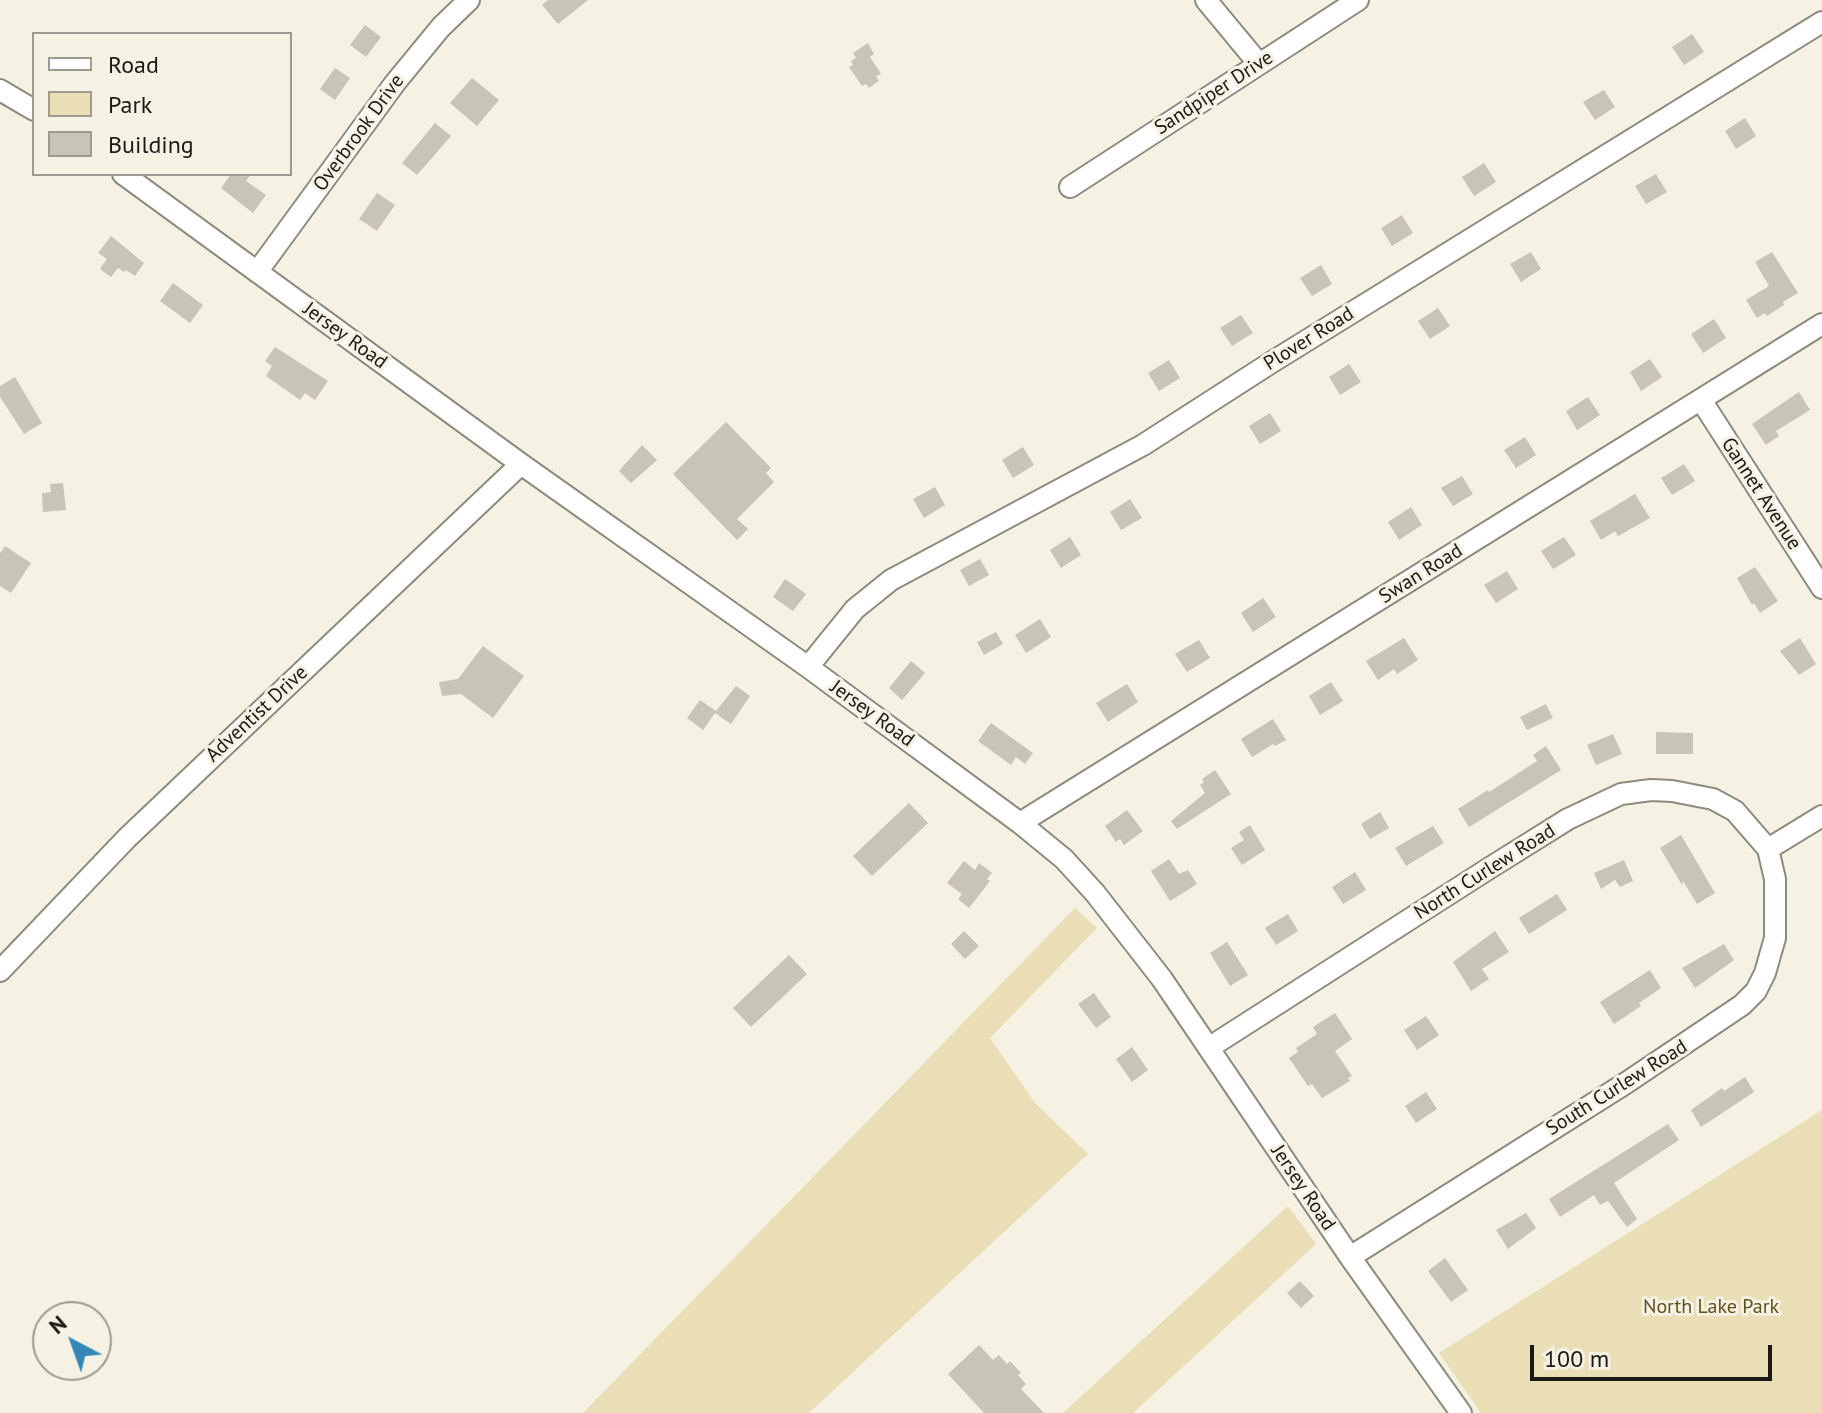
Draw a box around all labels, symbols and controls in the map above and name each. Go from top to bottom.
legend [32,32,292,176]
street label: Sandpiper Drive [1150,46,1278,140]
text: Road [108,49,159,80]
street label: Overbrook Drive [309,70,409,196]
text: Park [108,89,152,120]
text: Building [108,129,194,160]
street label: Jersey Road [298,298,392,374]
street label: Plover Road [1260,302,1358,376]
street label: Gannet Avenue [1716,433,1806,555]
street label: Swan Road [1375,539,1467,609]
street label: Adventist Drive [201,661,313,767]
street label: Jersey Road [825,676,919,752]
street label: North Curlew Road [1410,819,1560,925]
street label: South Curlew Road [1542,1035,1692,1141]
street label: Jersey Road [1266,1141,1340,1235]
park label: North Lake Park [1643,1295,1779,1319]
north arrow [32,1301,112,1381]
text: N [43,1309,72,1340]
scale bar [1534,1329,1776,1379]
text: 100 m [1544,1343,1609,1374]

